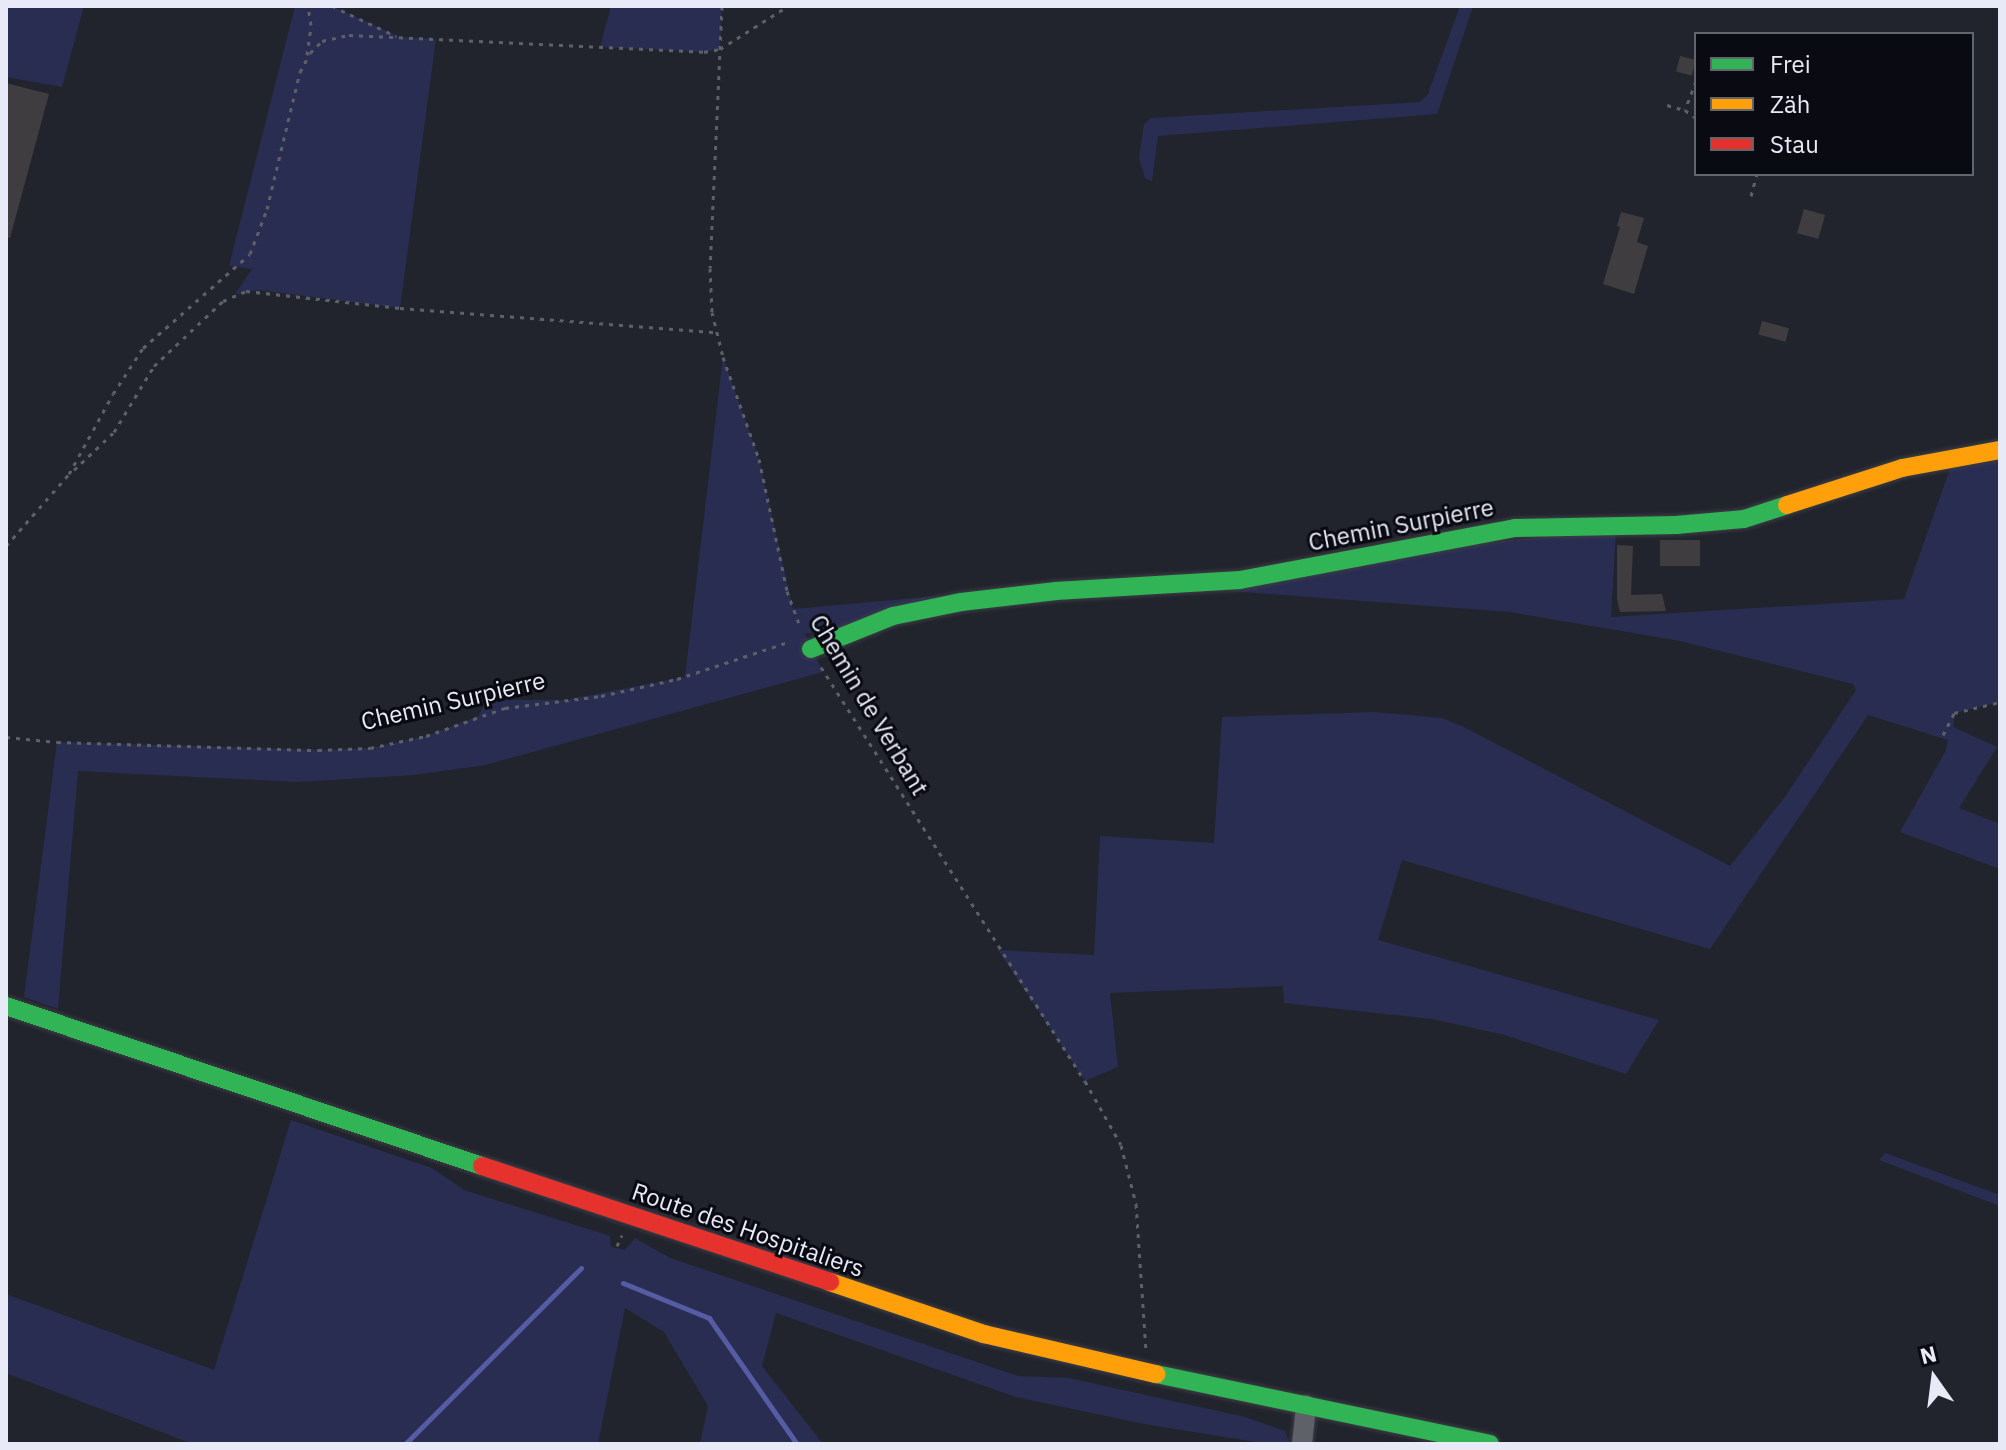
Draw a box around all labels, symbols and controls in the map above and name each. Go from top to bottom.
legend [1694,32,1974,176]
text: Frei [1770,48,1811,80]
text: Zäh [1770,88,1810,120]
text: Stau [1770,128,1819,160]
street label: Chemin Surpierre [1306,493,1496,557]
street label: Chemin de Verbant [804,610,934,800]
street label: Chemin Surpierre [358,666,548,736]
street label: Route des Hospitaliers [628,1177,868,1283]
north arrow [1894,1338,1974,1418]
text: N [1917,1338,1939,1370]

